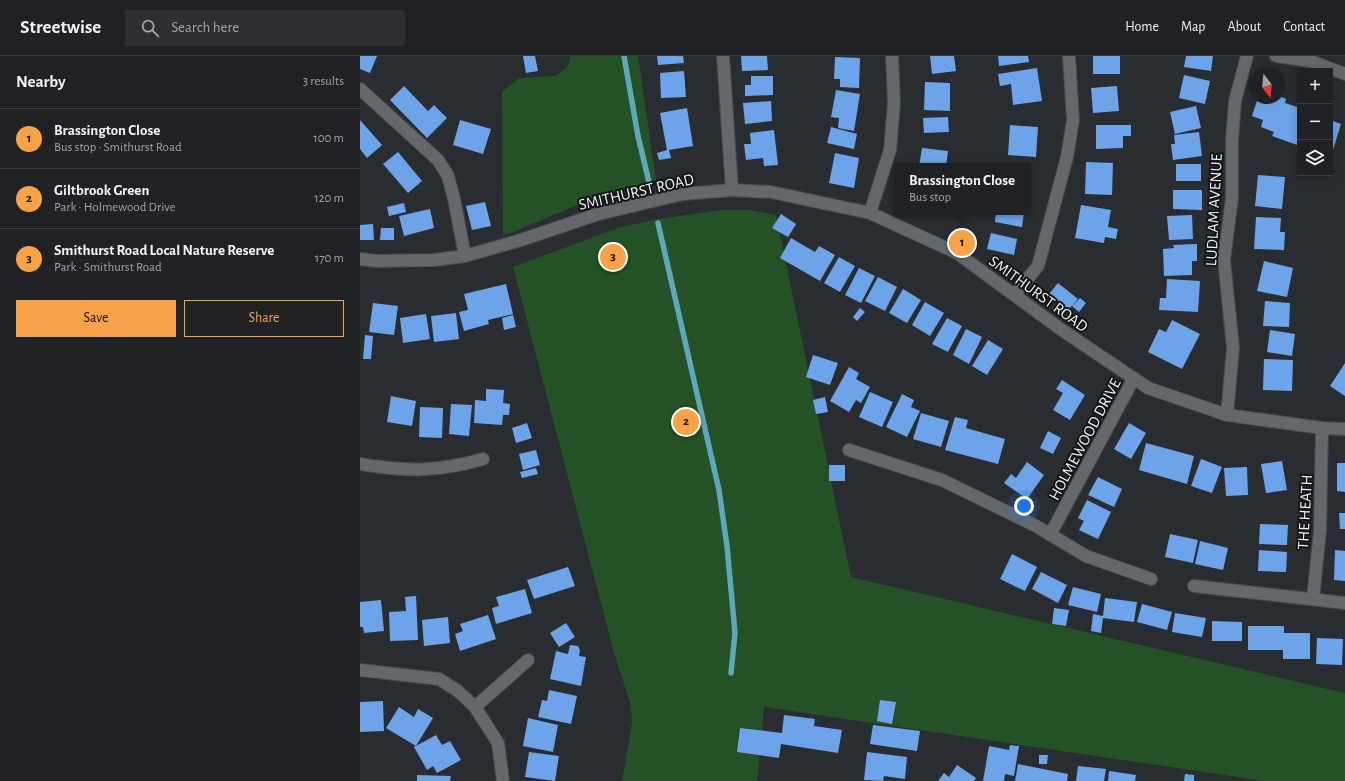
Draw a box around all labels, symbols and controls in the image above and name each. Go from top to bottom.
search box [125,10,405,46]
icon: search [139,17,161,39]
text: Streetwise [20,18,101,37]
text: Search here [171,20,239,35]
text: Home [1125,20,1159,34]
text: Map [1181,20,1205,34]
text: About [1227,20,1261,34]
text: Contact [1283,20,1325,34]
north arrow [1249,68,1285,104]
map controls [1297,68,1333,176]
button: + [1297,68,1333,104]
text: Nearby [16,73,66,90]
text: 3 results [303,75,344,88]
button: − [1297,104,1333,140]
text: Brassington Close [54,123,160,138]
text: 1 [27,132,31,145]
text: 100 m [313,132,344,145]
button: layers [1297,140,1333,176]
text: Bus stop · Smithurst Road [54,141,182,154]
street label: LUDLAM AVENUE [1203,153,1225,267]
popup [894,163,1030,215]
street label: SMITHURST ROAD [577,171,695,213]
text: Brassington Close [909,173,1015,188]
text: Giltbrook Green [54,183,149,198]
text: Bus stop [909,191,951,204]
text: 2 [26,192,32,205]
text: 120 m [314,192,344,205]
text: Park · Holmewood Drive [54,201,176,214]
pin: 1 [949,228,975,258]
pin: 3 [600,242,626,272]
text: Smithurst Road Local Nature Reserve [54,243,274,258]
text: 3 [26,252,32,265]
text: 170 m [315,252,344,265]
street label: SMITHURST ROAD [986,253,1091,335]
text: Park · Smithurst Road [54,261,162,274]
button: Save [16,300,176,337]
button: Share [184,300,344,337]
street label: HOLMEWOOD DRIVE [1046,376,1124,503]
pin: 2 [673,407,699,437]
street label: THE HEATH [1295,474,1315,550]
your location [1014,496,1034,516]

